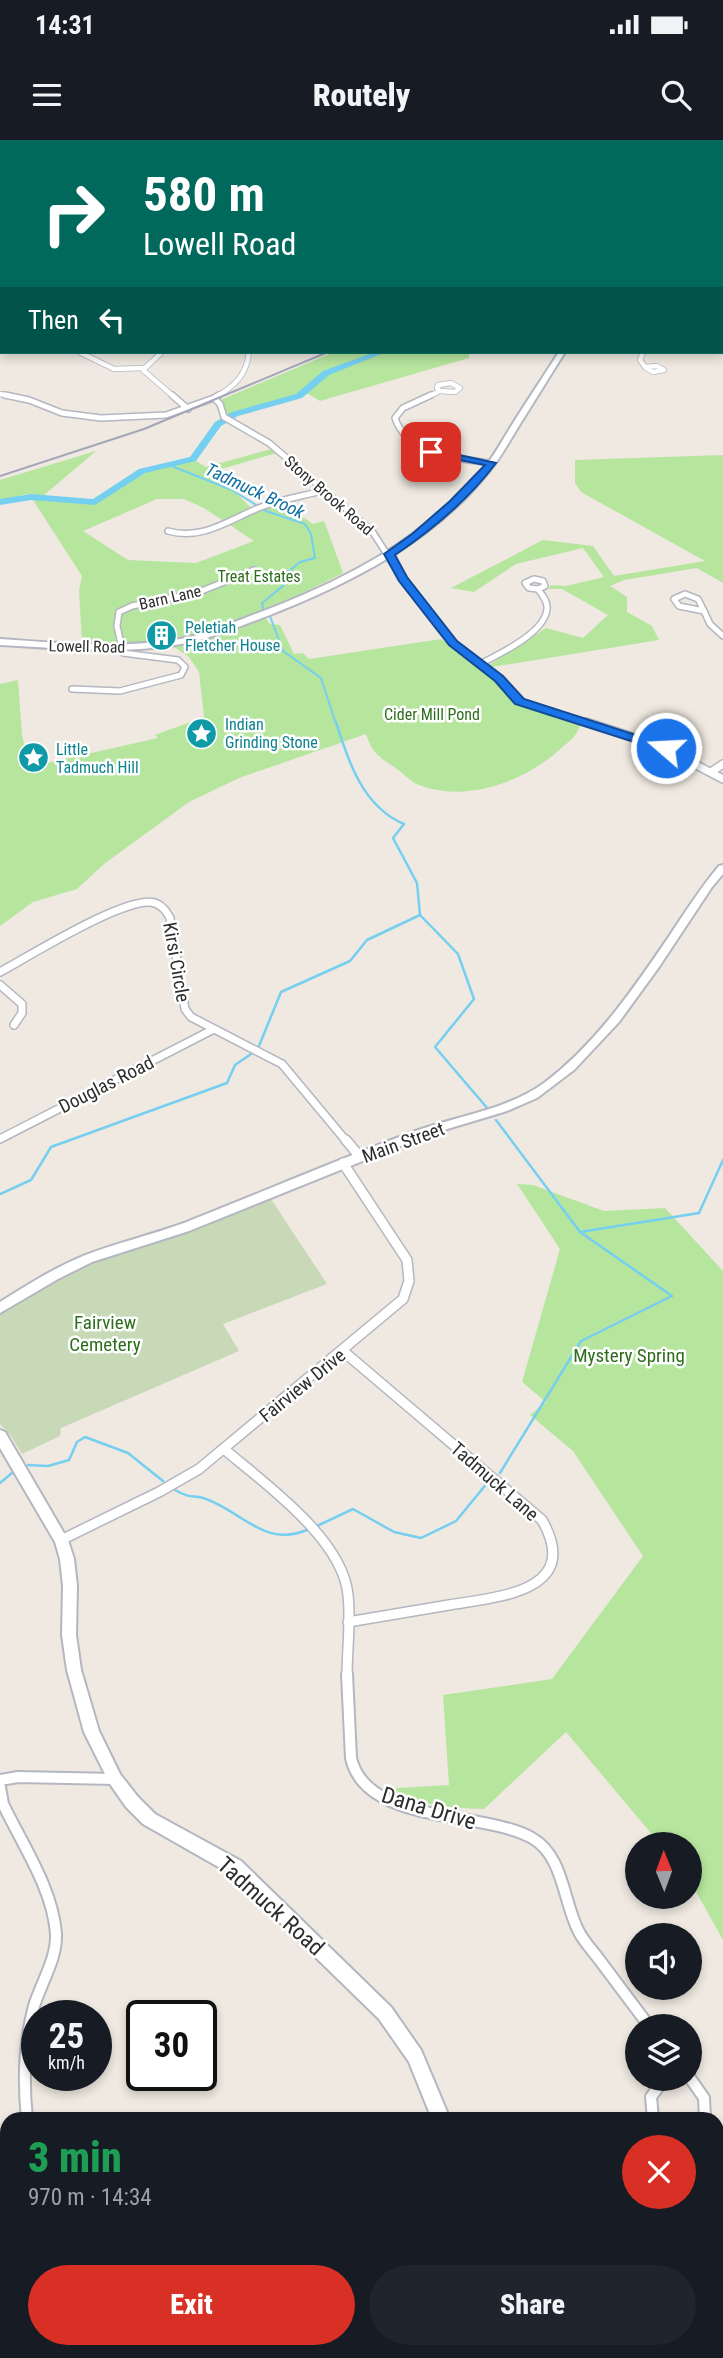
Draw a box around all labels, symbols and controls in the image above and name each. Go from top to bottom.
text: 14:31 [35,10,95,40]
icon: menu [28,76,66,114]
text: Routely [313,76,410,114]
icon: search [657,76,695,114]
text: 580 m [143,166,265,223]
icon: right [28,168,119,259]
text: Lowell Road [143,225,296,263]
icon: left [93,301,131,339]
text: Then [28,305,79,335]
pin [401,422,461,482]
icon: arrive [412,433,450,471]
street label: Stony Brook Road [280,452,377,539]
water label: Tadmuck Brook [202,458,309,523]
park label: Treat Estates [217,567,301,586]
street label: Barn Lane [137,581,203,614]
place label: Peletiah Fletcher House [185,618,280,655]
building icon: Peletiah Fletcher House [145,619,179,653]
street label: Lowell Road [48,636,125,657]
park label: Cider Mill Pond [384,705,480,724]
position arrow [629,711,703,785]
place label: Indian Grinding Stone [225,715,318,752]
place icon: Indian Grinding Stone [185,716,219,750]
place label: Little Tadmuch Hill [56,740,139,777]
place icon: Little Tadmuch Hill [16,741,50,775]
street label: Kirsi Circle [158,920,195,1004]
street label: Douglas Road [55,1051,158,1118]
street label: Main Street [359,1117,447,1168]
park label: Fairview Cemetery [69,1311,141,1356]
street label: Fairview Drive [255,1344,350,1427]
park label: Mystery Spring [573,1344,685,1367]
street label: Tadmuck Lane [446,1437,543,1526]
street label: Dana Drive [378,1781,479,1836]
north arrow [625,1832,702,1909]
map controls [625,1832,702,2091]
street label: Tadmuck Road [212,1852,329,1961]
button: sound [625,1923,702,2000]
speed limit sign: 30 [126,2000,217,2091]
button: layers [625,2014,702,2091]
text: 25 [49,2016,84,2057]
text: km/h [48,2052,85,2073]
text: 3 min [28,2133,122,2182]
button: close [622,2135,696,2209]
text: 970 m · 14:34 [28,2184,152,2211]
button: Exit [28,2265,355,2345]
button: Share [369,2265,696,2345]

